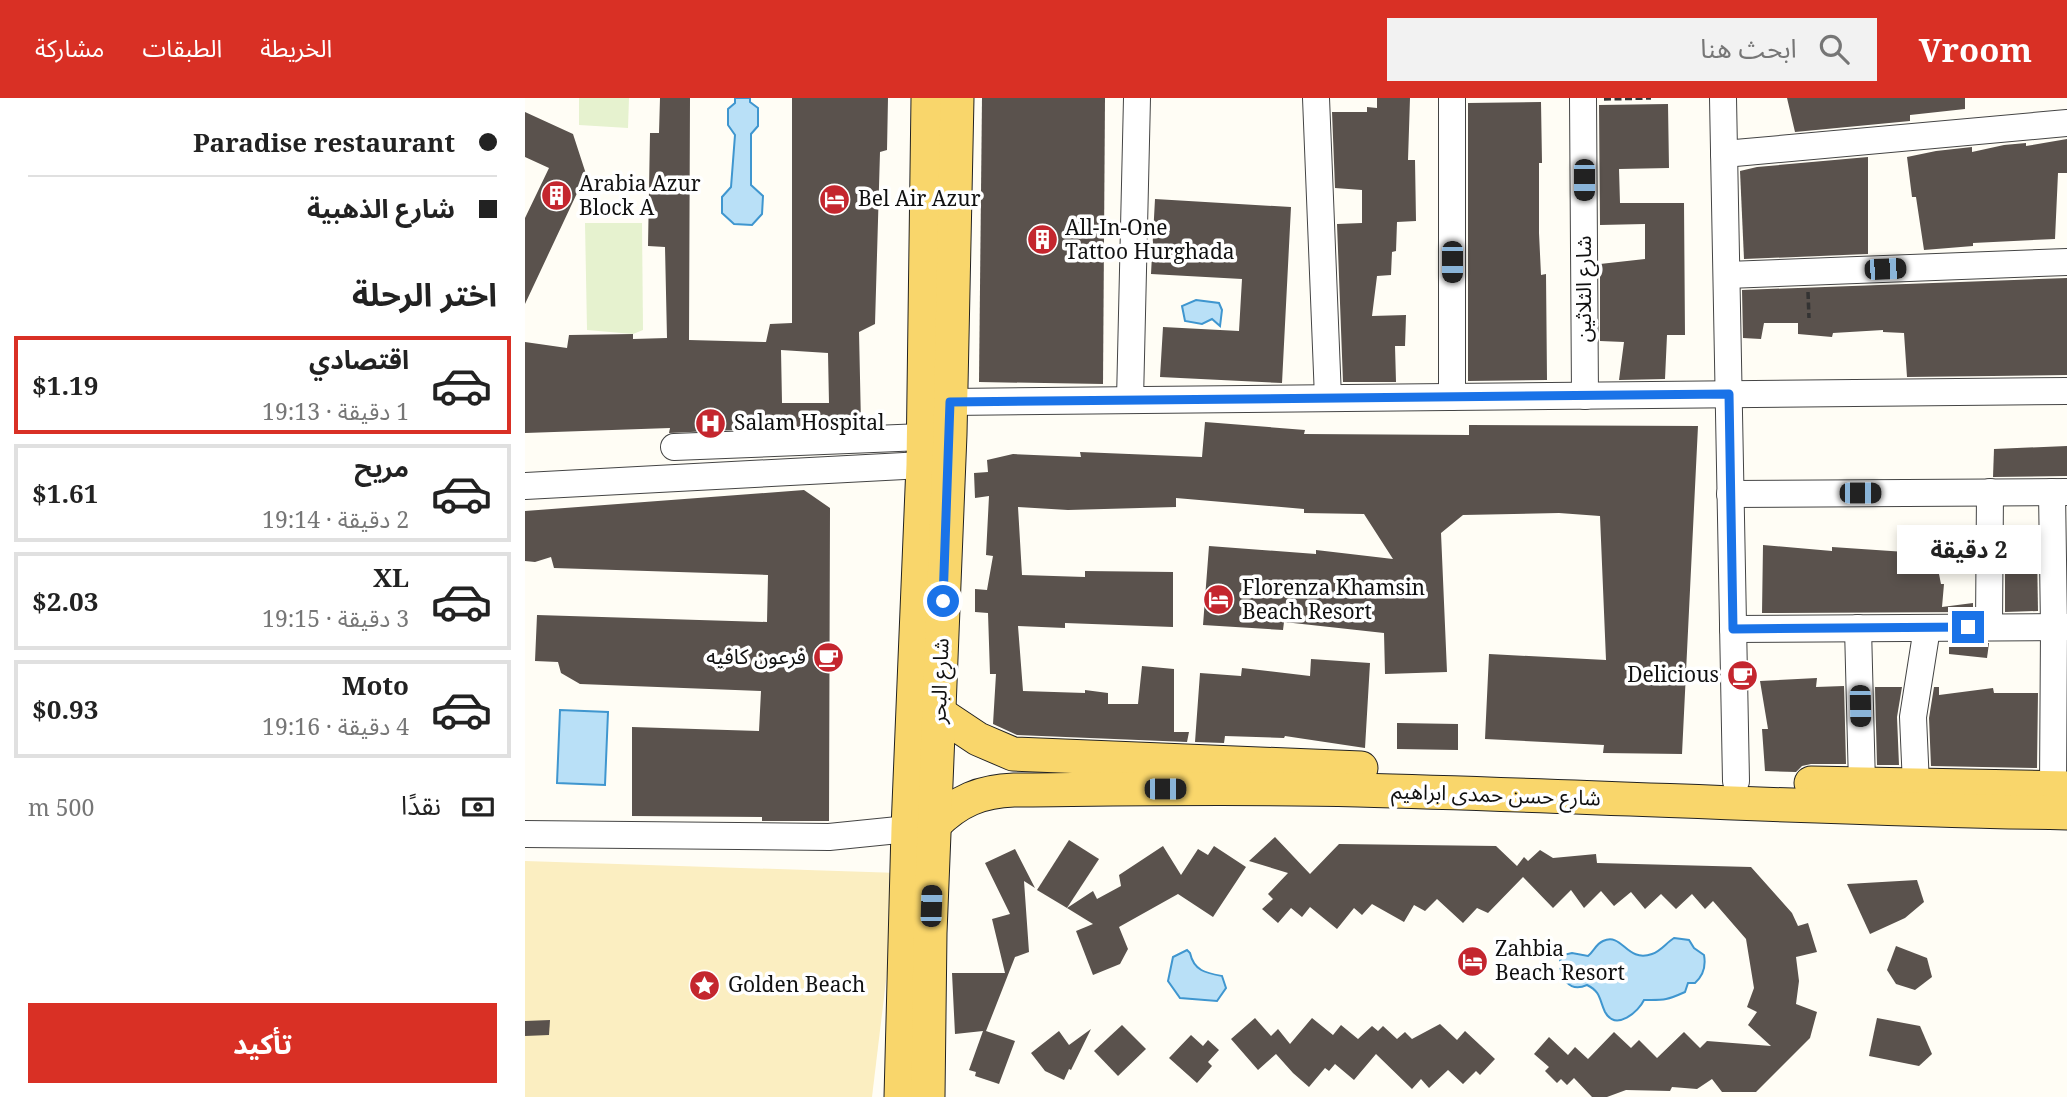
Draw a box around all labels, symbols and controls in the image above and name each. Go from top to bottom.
search box [1387,18,1877,81]
text: Vroom [1919,27,2032,72]
text: ابحث هنا [1700,30,1797,66]
icon: search [1815,30,1853,68]
text: مشاركة [35,31,104,64]
text: الطبقات [142,31,222,64]
text: الخريطة [260,31,332,64]
text: Paradise restaurant [193,124,455,160]
car [1574,159,1595,201]
place label: Arabia Azur Block A [579,169,701,221]
building icon: Arabia Azur Block A [539,179,573,213]
hotel icon: Bel Air Azur [818,182,852,216]
place label: Bel Air Azur [858,184,981,212]
text: شارع الذهبية [307,190,455,226]
place label: All-In-One Tattoo Hurghada [1065,213,1235,265]
building icon: All-In-One Tattoo Hurghada [1025,223,1059,257]
street label: شارع الثلاثين [1569,236,1599,342]
car [1442,241,1463,283]
car [1864,258,1907,280]
text: اختر الرحلة [352,272,497,315]
text: اقتصادي [309,341,409,377]
icon: car [430,354,493,417]
text: $1.19 [32,367,98,403]
text: 1 دقيقة · 19:13 [262,395,409,427]
hospital icon: Salam Hospital [694,406,728,440]
place label: Salam Hospital [734,408,885,436]
text: مريح [354,449,409,485]
icon: car [430,462,493,525]
text: $1.61 [32,475,98,511]
car [1840,483,1882,504]
text: 2 دقيقة · 19:14 [262,503,409,535]
callout: 2 دقيقة [1896,526,2040,574]
text: 2 دقيقة [1931,533,2007,565]
text: XL [373,559,409,595]
icon: car [430,570,493,633]
place label: Florenza Khamsin Beach Resort [1242,573,1425,625]
text: $2.03 [32,583,98,619]
hotel icon: Florenza Khamsin Beach Resort [1202,583,1236,617]
route start [927,585,959,617]
text: 3 دقيقة · 19:15 [262,602,409,634]
route end [1952,611,1984,643]
street label: شارع البحر [923,638,956,725]
cafe icon: فرعون كافيه [812,640,846,674]
place label: فرعون كافيه [706,642,806,670]
cafe icon: Delicious [1725,658,1759,692]
place label: Delicious [1627,660,1719,688]
text: Moto [342,667,409,703]
icon: car [430,678,493,741]
car [1850,685,1871,727]
text: $0.93 [32,691,98,727]
text: 4 دقيقة · 19:16 [262,710,409,742]
street label: شارع حسن حمدى ابراهيم [1391,776,1601,814]
car [1145,779,1187,800]
text: نقدًا [401,787,441,823]
icon: cash [459,788,497,826]
text: 500 m [28,791,94,823]
car [920,885,943,927]
place label: Zahbia Beach Resort [1495,934,1625,986]
hotel icon: Zahbia Beach Resort [1455,944,1489,978]
place icon: Golden Beach [688,968,722,1002]
place label: Golden Beach [728,970,865,998]
button: تأكيد [28,1003,497,1083]

